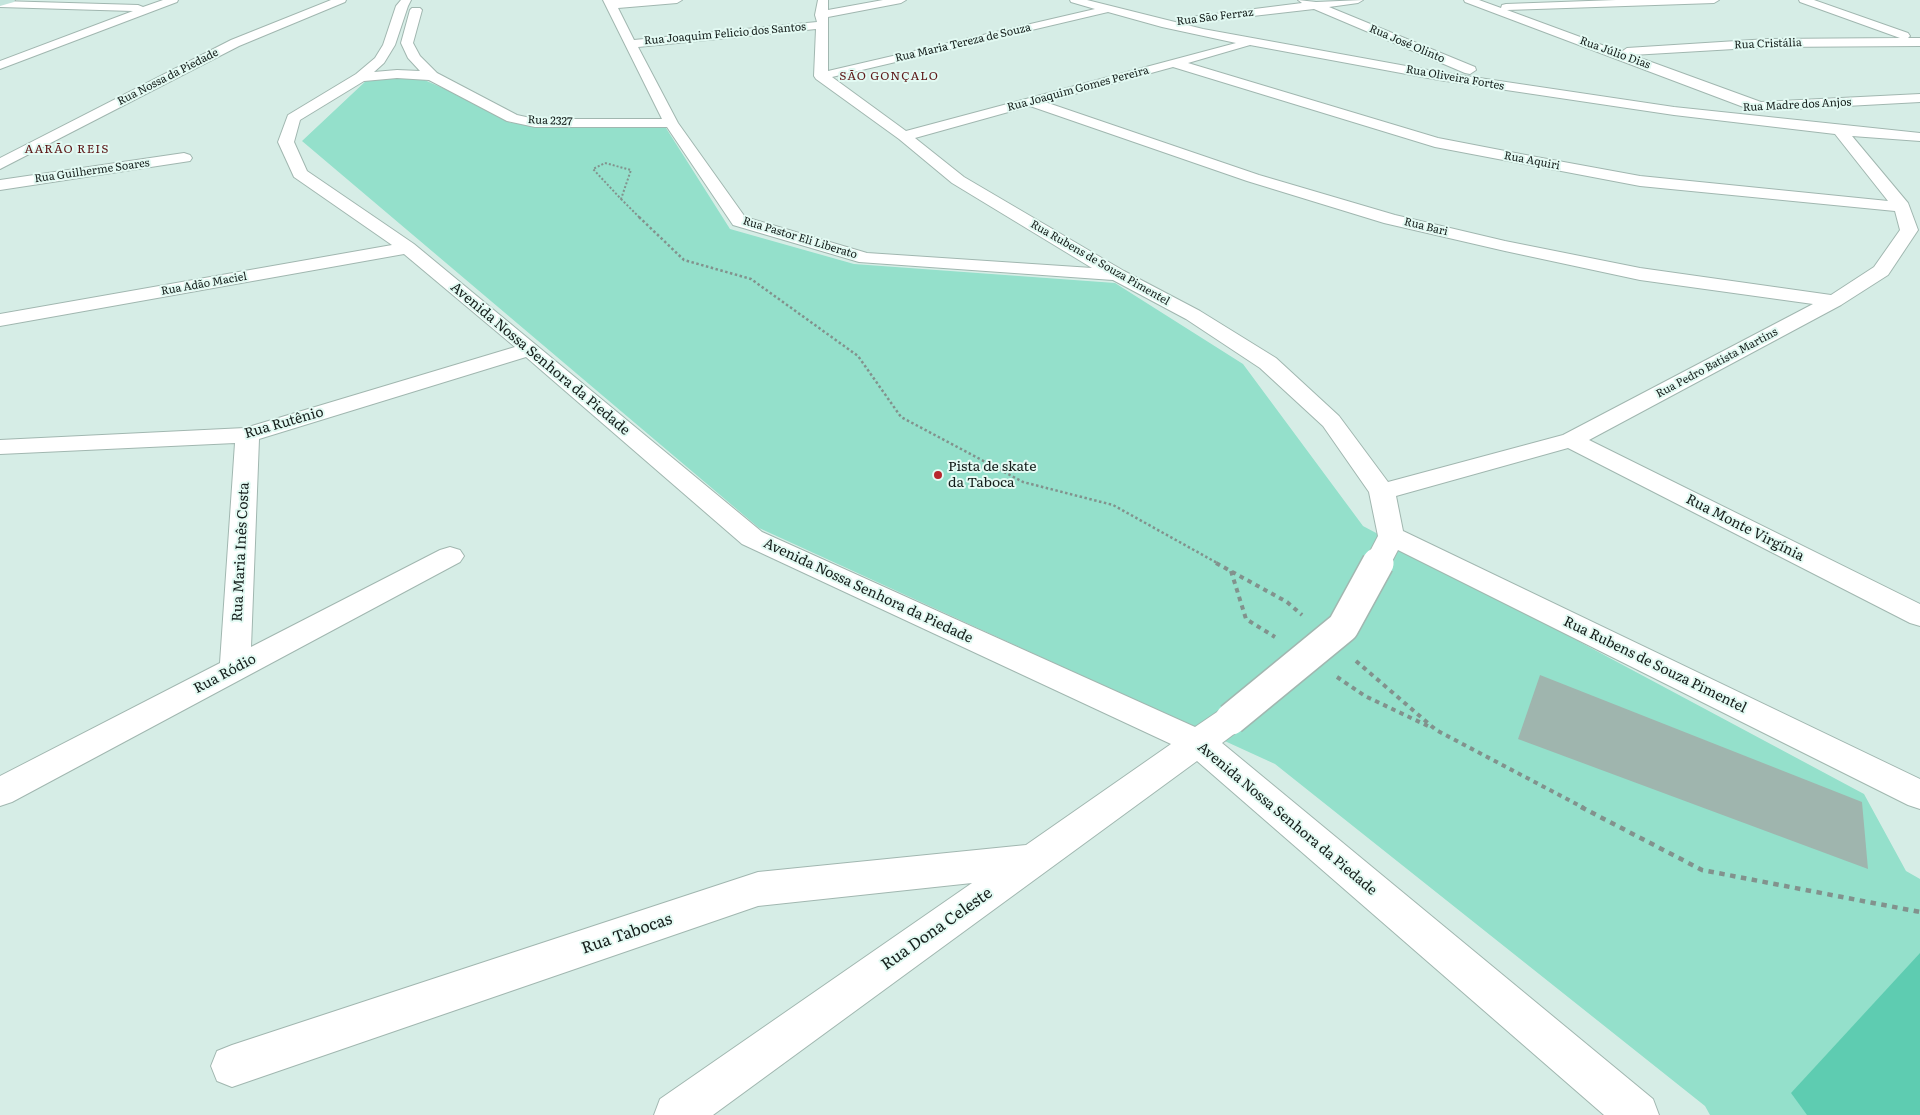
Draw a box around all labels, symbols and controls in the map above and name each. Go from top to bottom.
street label: Rua São Ferraz [1176,6,1254,28]
street label: Rua Joaquim Felicio dos Santos [643,20,807,48]
street label: Rua Maria Tereza de Souza [894,21,1032,65]
street label: Rua José Olinto [1367,22,1447,66]
street label: Rua Júlio Dias [1578,34,1652,72]
street label: Rua Cristália [1734,36,1802,52]
street label: Rua Nossa da Piedade [115,46,221,108]
street label: Rua Oliveira Fortes [1405,63,1505,93]
street label: Rua Joaquim Gomes Pereira [1006,64,1150,114]
district label: SÃO GONÇALO [838,69,940,83]
street label: Rua Madre dos Anjos [1742,96,1852,114]
street label: Rua 2327 [527,113,573,129]
district label: AARÃO REIS [23,142,111,156]
street label: Rua Aquiri [1503,149,1561,173]
street label: Rua Guilherme Soares [34,156,150,186]
street label: Rua Pastor Eli Liberato [741,214,859,262]
street label: Rua Bari [1403,215,1449,239]
street label: Rua Rubens de Souza Pimentel [1028,218,1172,308]
street label: Rua Adão Maciel [160,270,248,298]
street label: Avenida Nossa Senhora da Piedade [447,279,633,439]
street label: Rua Pedro Batista Martins [1654,325,1780,401]
street label: Rua Rutênio [242,404,326,442]
place label: Pista de skate da Taboca [948,459,1036,492]
marker: Pista de skate da Taboca [932,469,944,481]
street label: Rua Maria Inês Costa [229,482,253,622]
street label: Rua Monte Virgínia [1683,491,1807,565]
street label: Avenida Nossa Senhora da Piedade [761,535,975,647]
street label: Rua Rubens de Souza Pimentel [1561,613,1749,717]
street label: Rua Ródio [191,651,259,697]
street label: Avenida Nossa Senhora da Piedade [1194,739,1380,899]
street label: Rua Dona Celeste [878,884,996,974]
street label: Rua Tabocas [579,910,675,958]

